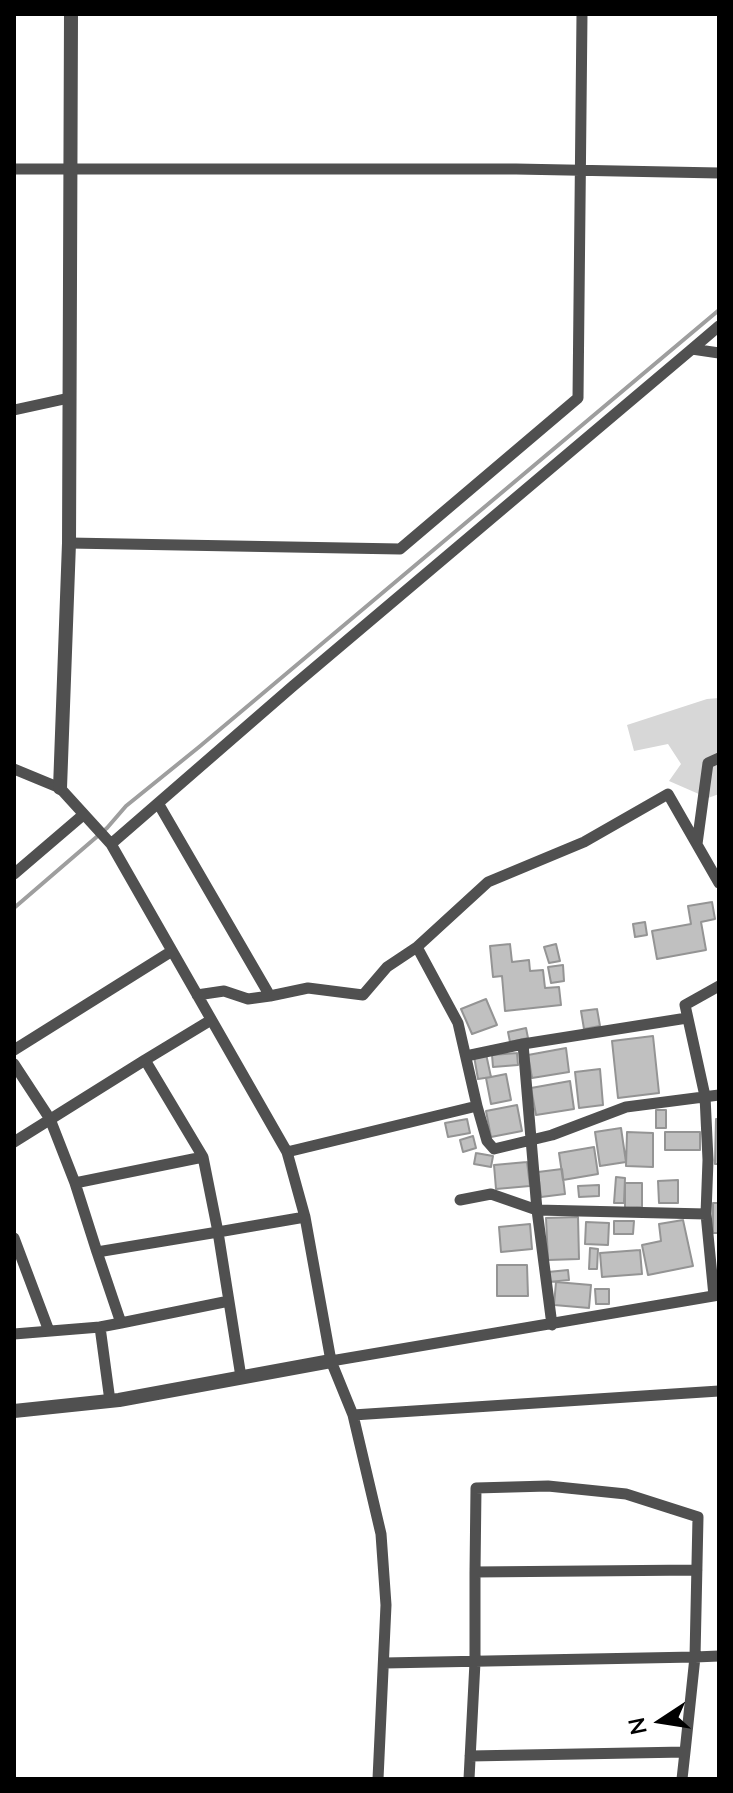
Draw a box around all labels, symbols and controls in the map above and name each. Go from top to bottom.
north arrow [621,1681,701,1761]
text: N [622,1715,652,1737]

